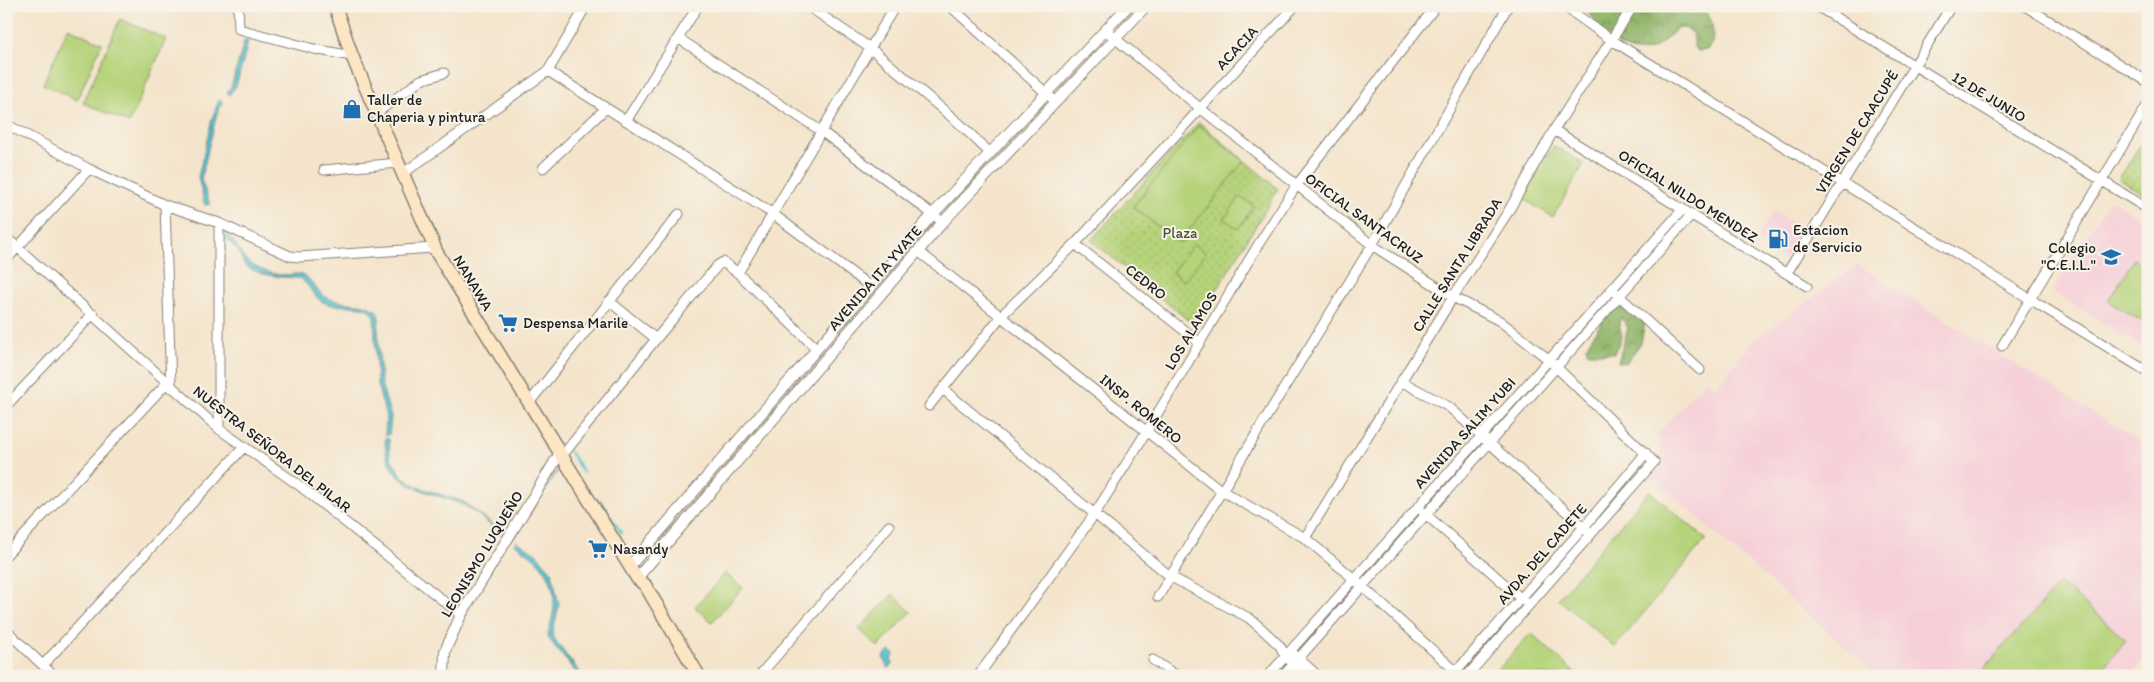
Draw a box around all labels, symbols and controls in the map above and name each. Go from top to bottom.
street label: ACACIA [1212,22,1262,74]
street label: VIRGEN DE CAACUPÉ [1812,67,1902,197]
street label: 12 DE JUNIO [1949,68,2029,126]
place label: Taller de Chaperia y pintura [367,91,486,126]
shop icon: Taller de Chaperia y pintura [341,98,363,120]
street label: OFICIAL NILDO MENDEZ [1615,146,1761,247]
street label: OFICIAL SANTACRUZ [1301,169,1427,267]
street label: CALLE SANTA LIBRADA [1408,194,1506,335]
place label: Estacion de Servicio [1793,221,1862,256]
street label: AVENIDA ITA YVATE [825,222,925,334]
park label: Plaza [1163,224,1198,242]
fuel station icon: Estacion de Servicio [1767,228,1789,250]
place label: Colegio "C.E.I.L." [2041,239,2096,274]
school or university icon: Colegio "C.E.I.L." [2100,246,2122,268]
street label: NANAWA [449,252,497,314]
street label: CEDRO [1122,260,1170,304]
street label: LOS ALAMOS [1161,289,1221,373]
supermarket icon: Despensa Marile [497,312,519,334]
place label: Despensa Marile [523,314,628,332]
street label: INSP. ROMERO [1096,370,1186,448]
street label: AVENIDA SALIM YUBI [1410,374,1520,492]
street label: NUESTRA SEÑORA DEL PILAR [189,382,355,517]
street label: LEONISMO LUQUEÑO [437,487,527,621]
street label: AVDA. DEL CADETE [1493,500,1591,608]
supermarket icon: Nasandy [587,538,609,560]
place label: Nasandy [613,540,668,558]

